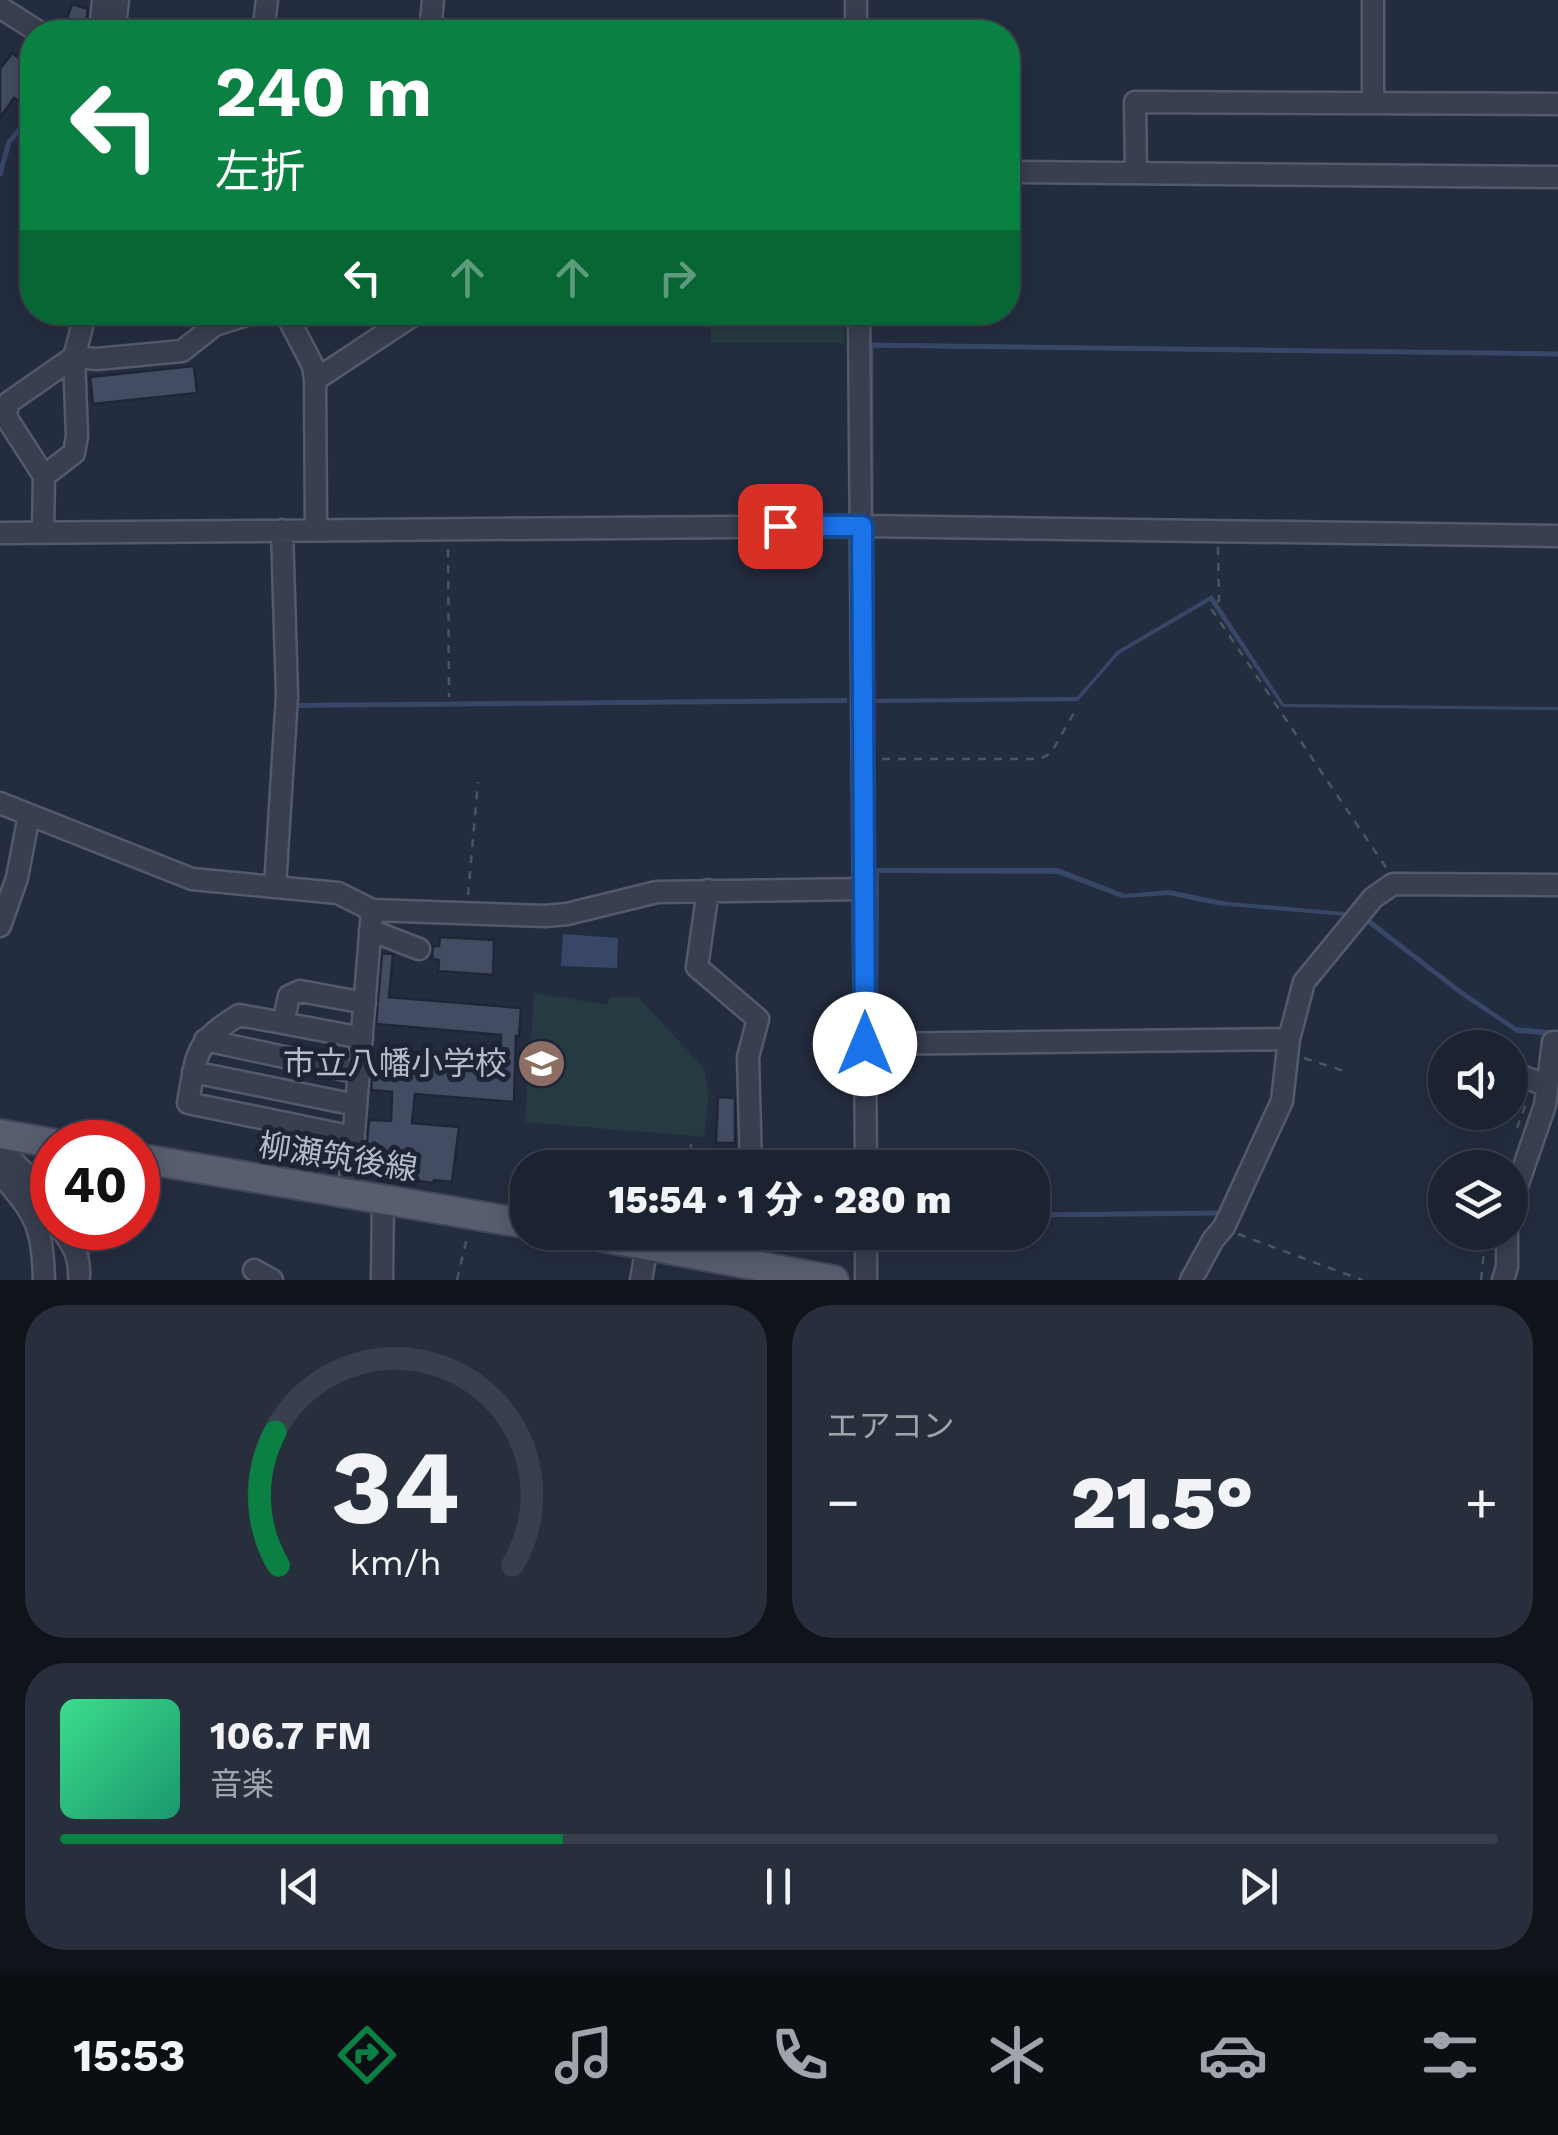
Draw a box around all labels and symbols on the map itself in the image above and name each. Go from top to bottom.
pin [738,484,823,569]
position arrow [813,992,917,1096]
school or university icon: 市立八幡小学校 [516,1037,568,1089]
place label: 市立八幡小学校 [283,1044,507,1082]
speed limit sign: 40 [30,1120,160,1250]
street label: 柳瀬筑後線 [256,1126,420,1188]

